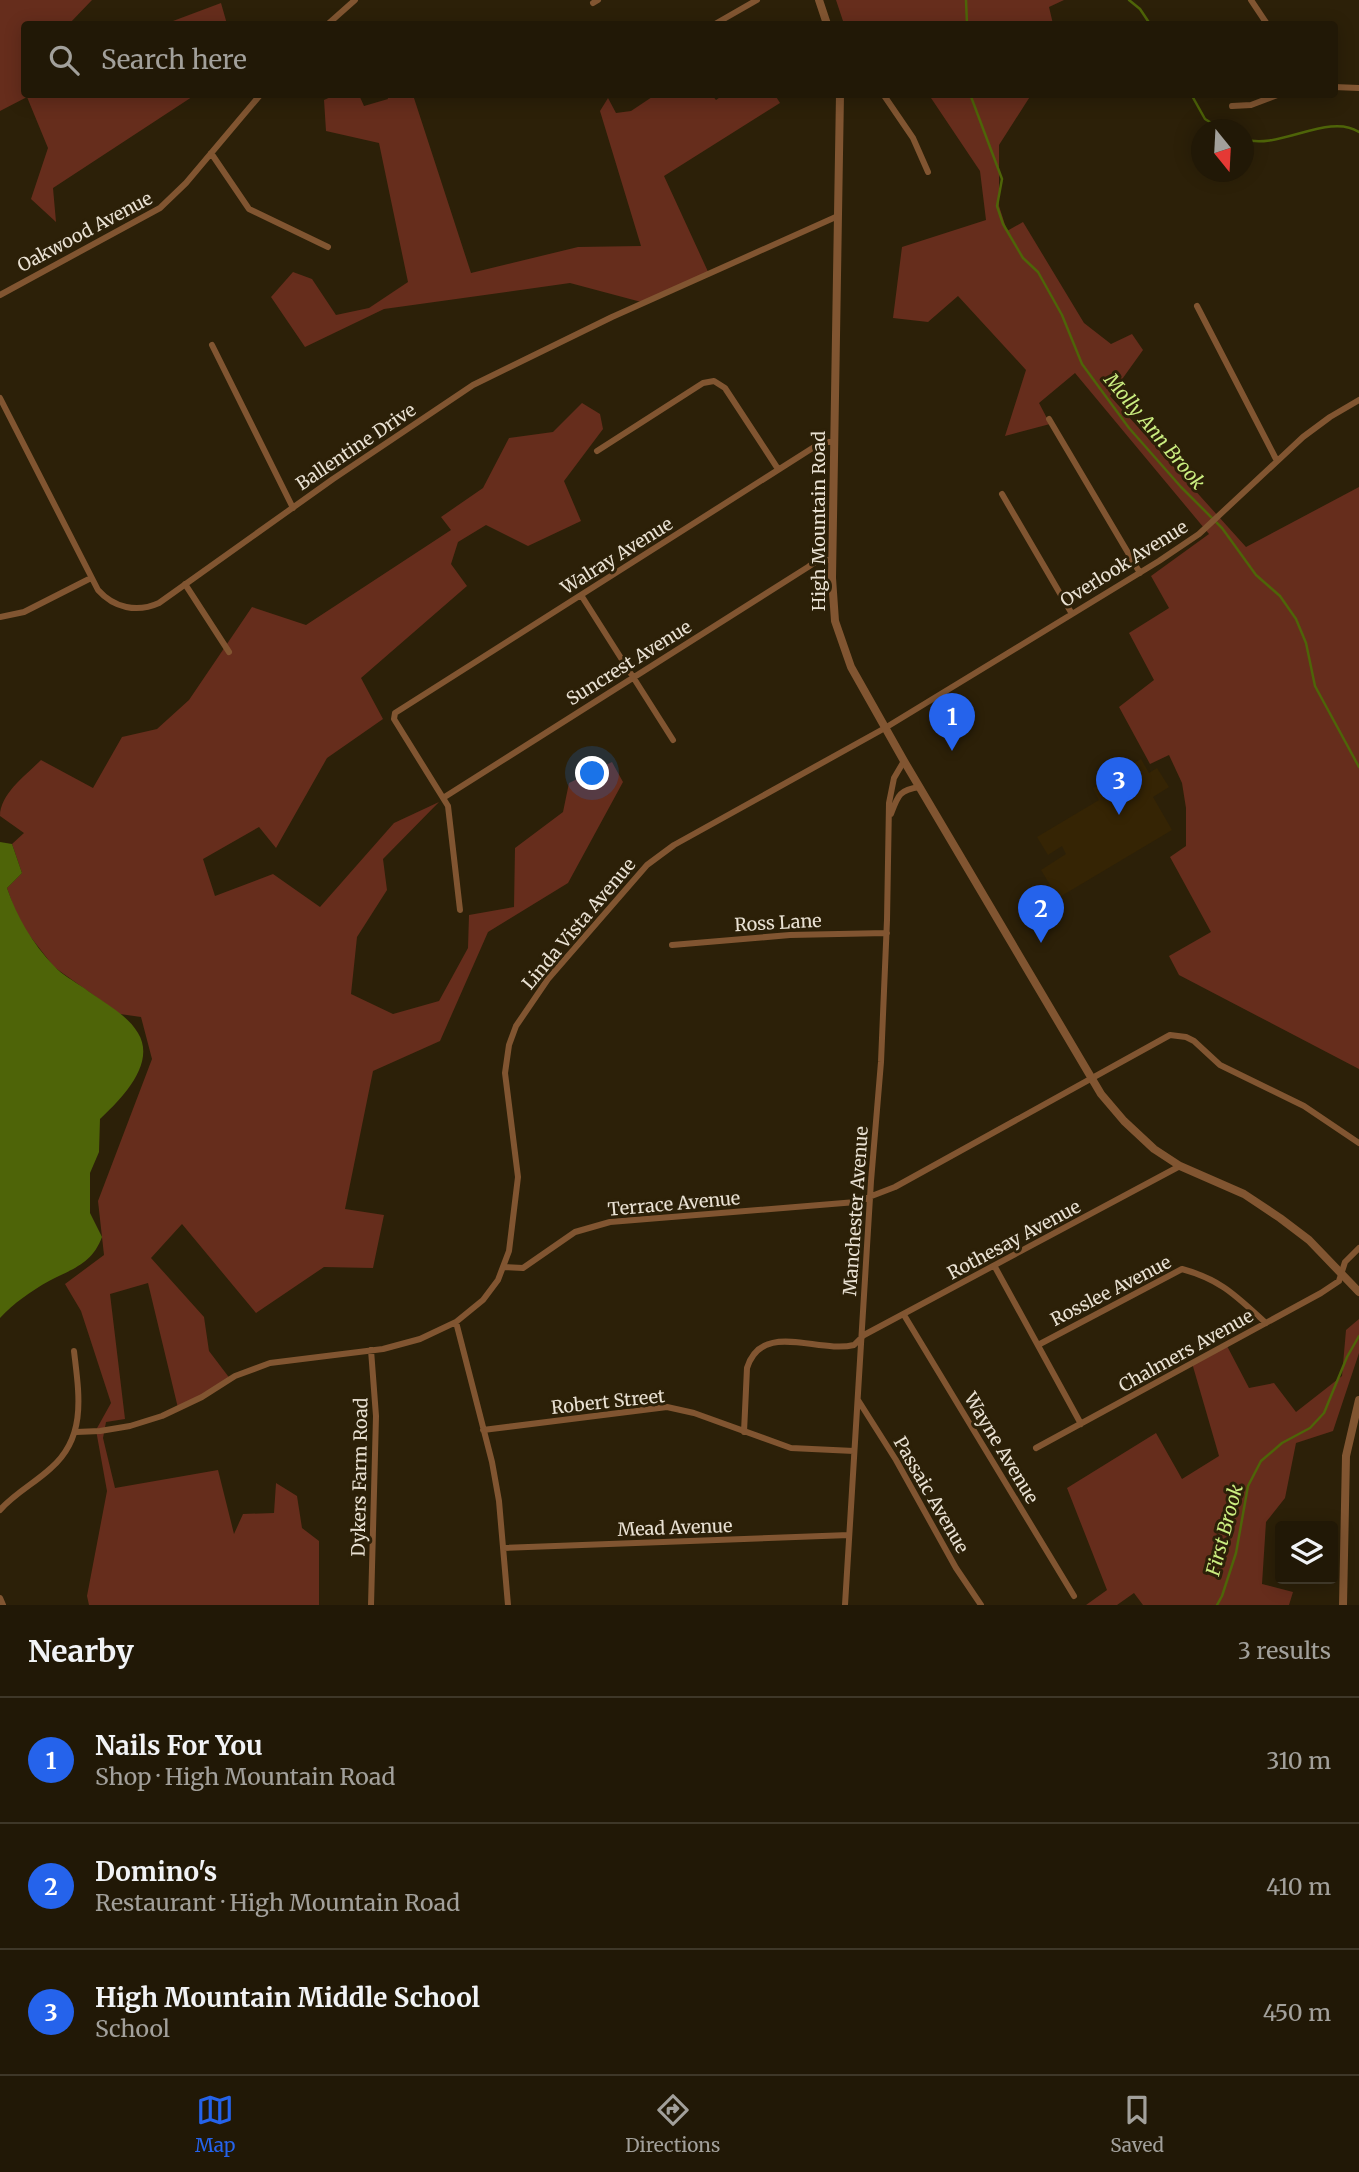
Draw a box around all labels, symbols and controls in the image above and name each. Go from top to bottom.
search box [21,21,1338,98]
icon: search [45,41,83,79]
text: Search here [101,43,247,76]
north arrow [1191,119,1254,182]
street label: Oakwood Avenue [13,186,156,277]
water label: Molly Ann Brook [1099,367,1211,494]
street label: Ballentine Drive [291,398,420,495]
street label: High Mountain Road [807,431,830,611]
street label: Walray Avenue [556,512,677,600]
street label: Overlook Avenue [1056,515,1192,612]
street label: Suncrest Avenue [562,615,696,710]
pin: 1 [929,693,975,751]
your location [575,756,609,790]
pin: 3 [1096,757,1142,815]
street label: Linda Vista Avenue [517,853,640,994]
pin: 2 [1018,885,1064,943]
street label: Ross Lane [734,909,822,936]
street label: Manchester Avenue [838,1125,873,1297]
street label: Terrace Avenue [607,1186,741,1221]
street label: Rothesay Avenue [943,1195,1084,1284]
street label: Rosslee Avenue [1047,1250,1175,1331]
street label: Chalmers Avenue [1114,1304,1257,1397]
street label: Robert Street [550,1384,666,1419]
street label: Wayne Avenue [959,1387,1044,1508]
street label: Dykers Farm Road [347,1397,372,1557]
street label: Passaic Avenue [889,1432,974,1557]
water label: First Brook [1200,1481,1248,1579]
street label: Mead Avenue [617,1514,733,1541]
map controls [1275,1521,1338,1584]
button: layers [1275,1521,1338,1584]
text: Nearby [28,1632,134,1670]
text: 3 results [1238,1636,1331,1665]
text: Nails For You [95,1729,263,1762]
text: 1 [46,1746,56,1775]
text: 310 m [1266,1746,1331,1775]
text: Shop · High Mountain Road [95,1762,395,1791]
text: Domino's [95,1855,217,1888]
text: 2 [44,1872,58,1901]
text: 410 m [1266,1872,1331,1901]
text: Restaurant · High Mountain Road [95,1888,460,1917]
text: High Mountain Middle School [95,1981,480,2014]
text: 3 [44,1998,58,2027]
text: 450 m [1263,1998,1331,2027]
text: School [95,2014,170,2043]
tab: Map [195,2091,235,2157]
tab: Directions [625,2091,720,2157]
tab: Saved [1110,2091,1164,2157]

